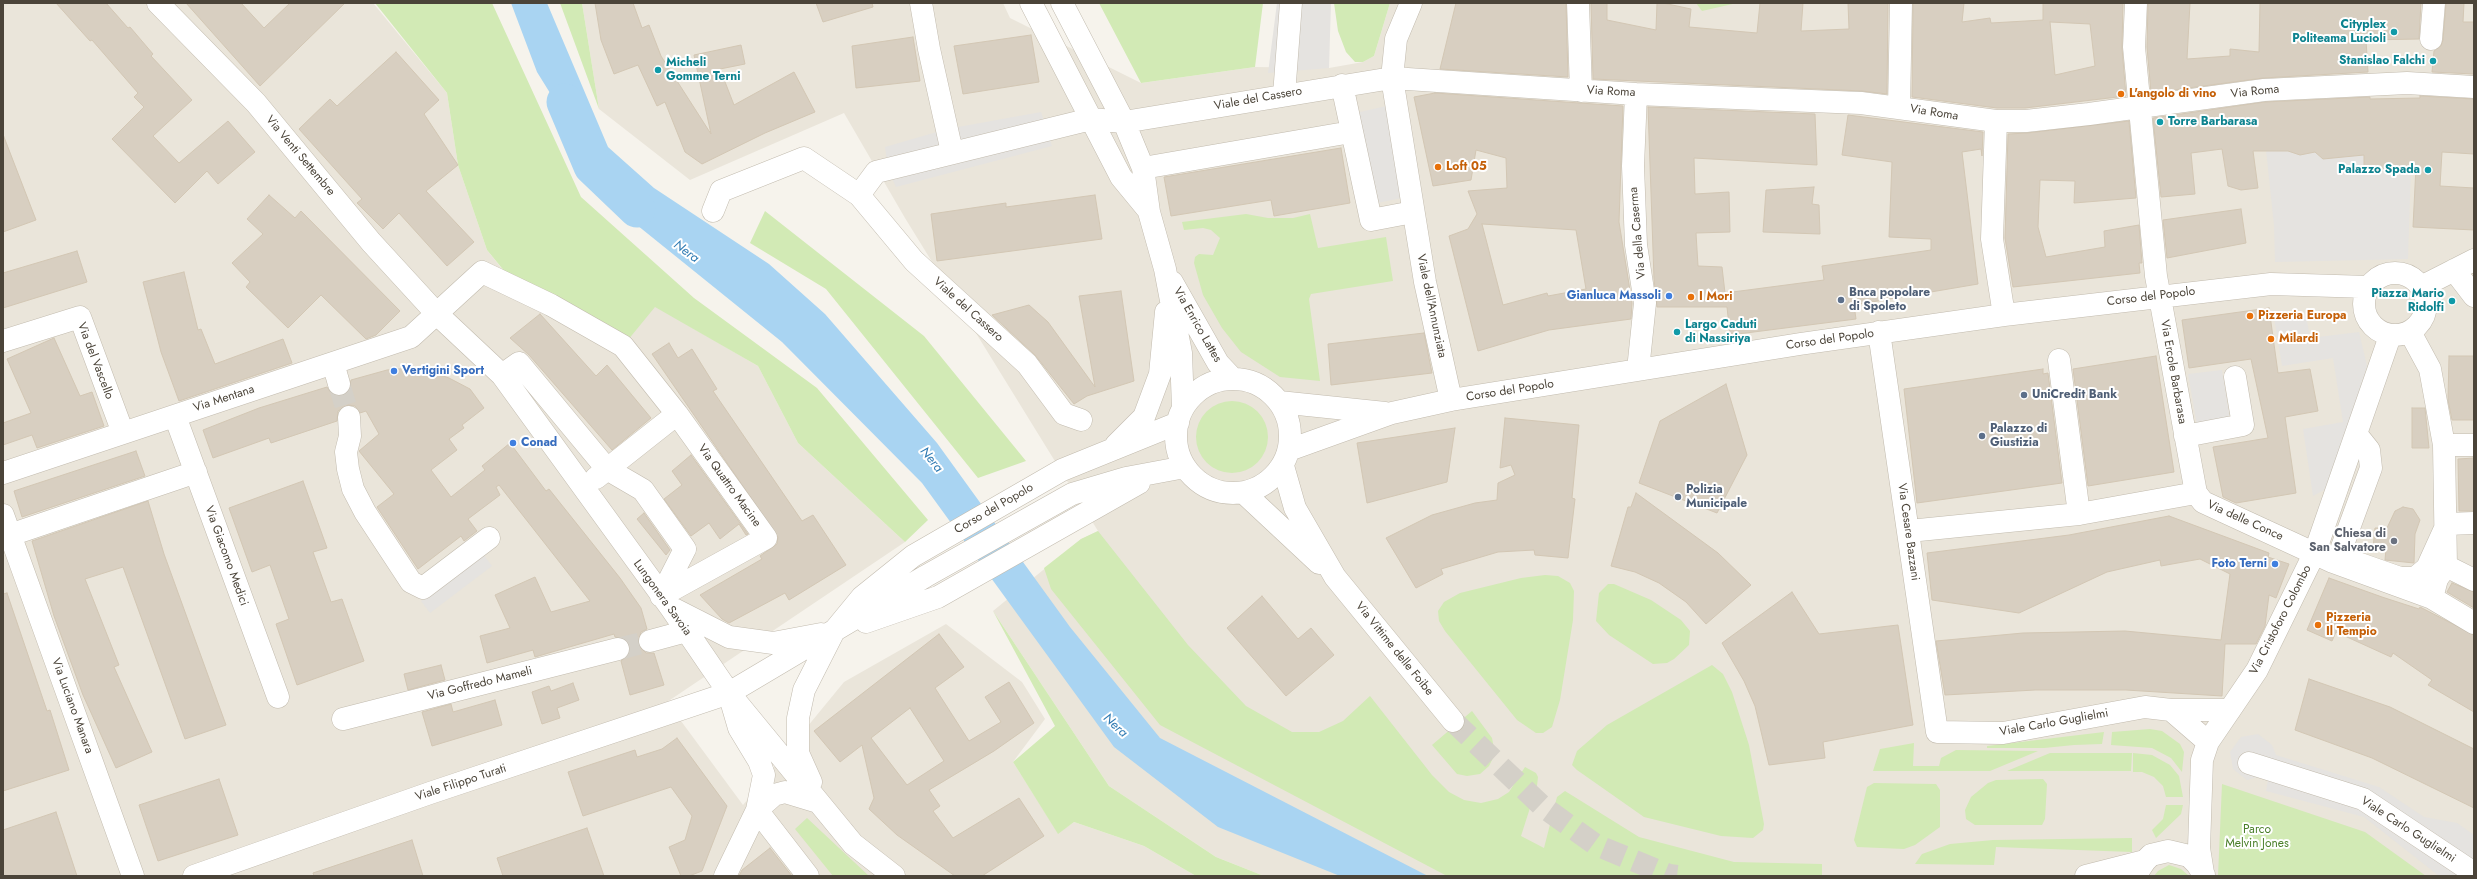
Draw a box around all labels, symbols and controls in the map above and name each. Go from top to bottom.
place label: Cityplex Politeama Lucioli [2292,18,2386,46]
marker: Cityplex Politeama Lucioli [2389,27,2399,37]
place label: Stanislao Falchi [2339,54,2425,68]
place label: Micheli Gomme Terni [666,56,741,84]
marker: Stanislao Falchi [2428,56,2438,66]
marker: Micheli Gomme Terni [653,65,663,75]
street label: Via Roma [2230,82,2280,102]
street label: Viale del Cassero [1213,84,1303,114]
street label: Via Roma [1586,84,1636,100]
place label: L'angolo di vino [2129,87,2216,101]
marker: L'angolo di vino [2116,89,2126,99]
street label: Via Roma [1909,102,1959,124]
street label: Via Venti Settembre [262,113,338,199]
place label: Torre Barbarasa [2168,115,2257,129]
marker: Torre Barbarasa [2155,117,2165,127]
place label: Loft 05 [1446,160,1487,174]
marker: Loft 05 [1433,162,1443,172]
place label: Palazzo Spada [2338,163,2420,177]
marker: Palazzo Spada [2423,165,2433,175]
street label: Via della Caserma [1627,186,1649,280]
water label: Nera [670,237,702,267]
street label: Viale dell'Annunziata [1413,253,1449,359]
street label: Viale del Cassero [930,275,1006,345]
street label: Corso del Popolo [2106,284,2196,310]
street label: Via Enrico Lattes [1170,285,1224,365]
place label: Bnca popolare di Spoleto [1849,286,1930,314]
place label: Piazza Mario Ridolfi [2371,287,2444,315]
place label: Gianluca Massoli [1567,289,1661,303]
place label: I Mori [1699,290,1732,304]
marker: Gianluca Massoli [1664,291,1674,301]
marker: I Mori [1686,292,1696,302]
marker: Bnca popolare di Spoleto [1836,295,1846,305]
marker: Piazza Mario Ridolfi [2447,296,2457,306]
place label: Pizzeria Europa [2258,309,2347,323]
marker: Pizzeria Europa [2245,311,2255,321]
place label: Largo Caduti di Nassiriya [1685,318,1757,346]
street label: Via Ercole Barbarasa [2157,319,2189,425]
street label: Via del Vascello [74,321,116,401]
marker: Largo Caduti di Nassiriya [1672,327,1682,337]
street label: Corso del Popolo [1785,327,1875,353]
place label: Milardi [2279,332,2318,346]
marker: Milardi [2266,334,2276,344]
place label: Vertigini Sport [402,364,484,378]
marker: Vertigini Sport [389,366,399,376]
street label: Corso del Popolo [1465,377,1555,405]
street label: Via Mentana [192,382,256,416]
place label: UniCredit Bank [2032,388,2117,402]
marker: UniCredit Bank [2019,390,2029,400]
place label: Palazzo di Giustizia [1990,422,2047,450]
marker: Palazzo di Giustizia [1977,431,1987,441]
place label: Conad [521,436,557,450]
marker: Conad [508,438,518,448]
street label: Via Quattro Macine [694,442,764,530]
water label: Nera [916,444,946,476]
street label: Corso del Popolo [952,481,1036,537]
street label: Via Cesare Bazzani [1894,482,1922,582]
place label: Polizia Municipale [1686,483,1747,511]
marker: Polizia Municipale [1673,492,1683,502]
street label: Via delle Conce [2205,498,2285,544]
street label: Via Giacomo Medici [201,504,251,608]
place label: Chiesa di San Salvatore [2309,527,2386,555]
marker: Chiesa di San Salvatore [2389,536,2399,546]
street label: Lungonera Savoia [630,557,694,639]
place label: Foto Terni [2212,557,2267,571]
marker: Foto Terni [2270,559,2280,569]
street label: Via Cristoforo Colombo [2247,563,2315,677]
street label: Via Vittime delle Foibe [1352,599,1436,699]
place label: Pizzeria Il Tempio [2326,611,2377,639]
marker: Pizzeria Il Tempio [2313,620,2323,630]
street label: Via Luciano Manara [48,656,96,756]
street label: Via Goffredo Mameli [426,664,534,704]
street label: Viale Carlo Guglielmi [1999,706,2109,740]
water label: Nera [1100,711,1130,741]
street label: Viale Filippo Turati [414,761,508,805]
street label: Viale Carlo Guglielmi [2358,794,2458,866]
park label: Parco Melvin Jones [2225,823,2289,851]

